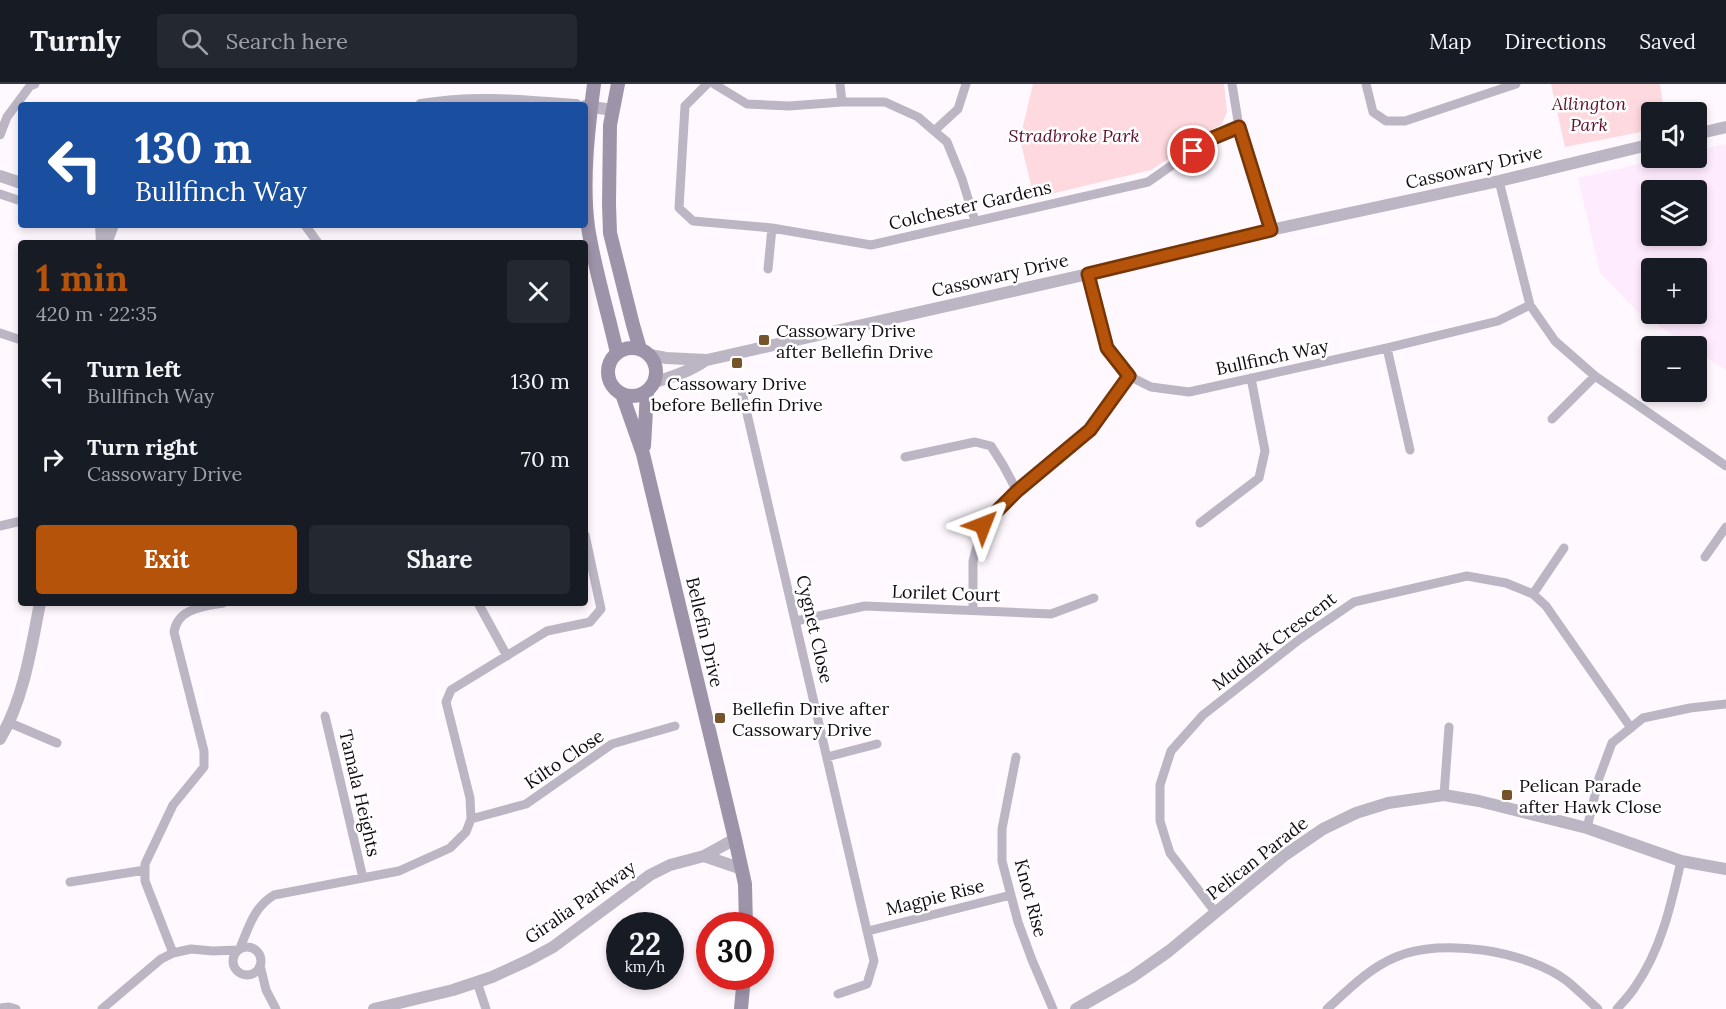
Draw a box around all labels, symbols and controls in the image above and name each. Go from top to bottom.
search box [157,14,577,68]
text: Turnly [30,23,121,59]
icon: search [178,25,211,58]
text: Search here [226,27,348,55]
text: Map [1429,28,1472,55]
text: Directions [1505,28,1606,55]
text: Saved [1639,28,1696,55]
park label: Allington Park [1551,92,1626,136]
map controls [1641,102,1707,402]
button: sound [1641,102,1707,168]
text: 130 m [135,121,252,175]
park label: Stradbroke Park [1008,124,1140,147]
pin [1167,125,1218,176]
icon: left [36,126,114,204]
icon: arrive [1176,134,1209,167]
street label: Cassowary Drive [1403,140,1545,194]
text: Bullfinch Way [135,174,307,208]
street label: Colchester Gardens [886,175,1054,235]
button: layers [1641,180,1707,246]
street label: Cassowary Drive [929,248,1071,302]
text: 1 min [36,255,128,301]
button: + [1641,258,1707,324]
button: close [507,260,570,323]
text: 420 m · 22:35 [36,301,157,326]
place label: Cassowary Drive after Bellefin Drive [776,319,933,363]
marker: Cassowary Drive after Bellefin Drive [757,333,771,347]
street label: Bullfinch Way [1214,334,1331,380]
button: − [1641,336,1707,402]
text: Turn left [87,355,181,383]
marker: Cassowary Drive before Bellefin Drive [730,356,744,370]
icon: left [36,365,69,398]
text: 130 m [511,367,570,395]
place label: Cassowary Drive before Bellefin Drive [651,372,823,416]
text: Bullfinch Way [87,383,214,408]
text: Turn right [87,433,198,461]
icon: right [36,443,69,476]
text: 70 m [521,445,570,473]
text: Cassowary Drive [87,461,242,486]
position arrow [951,493,1015,557]
button: Exit [36,525,297,594]
button: Share [309,525,570,594]
street label: Cygnet Close [791,573,839,685]
street label: Bellefin Drive [681,575,729,690]
street label: Lorilet Court [891,580,1001,606]
street label: Mudlark Crescent [1207,587,1341,695]
place label: Bellefin Drive after Cassowary Drive [732,697,889,741]
marker: Bellefin Drive after Cassowary Drive [713,711,727,725]
street label: Kilto Close [520,724,608,794]
street label: Tamala Heights [334,727,386,859]
place label: Pelican Parade after Hawk Close [1519,774,1662,818]
marker: Pelican Parade after Hawk Close [1500,788,1514,802]
street label: Pelican Parade [1202,811,1313,905]
street label: Giralia Parkway [520,855,640,949]
street label: Knot Rise [1010,856,1053,940]
street label: Magpie Rise [883,874,987,920]
speed limit sign: 30 [696,912,774,990]
text: 22 [629,925,661,963]
text: km/h [625,957,665,976]

